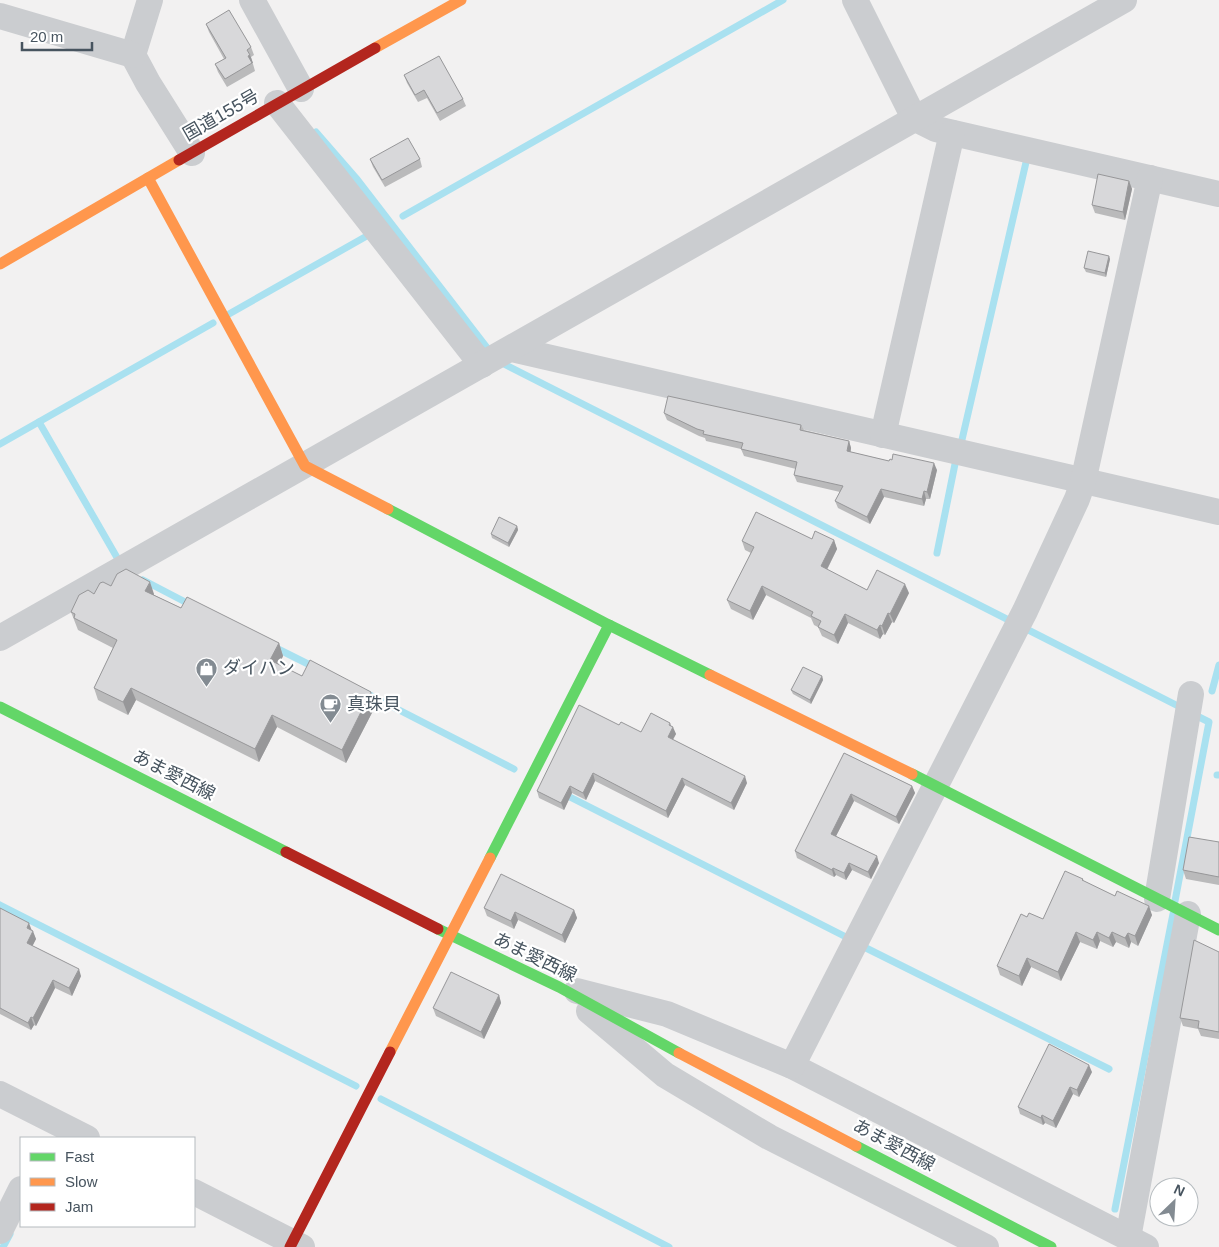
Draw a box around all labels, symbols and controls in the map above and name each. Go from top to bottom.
scale bar [22,20,92,52]
text: 20 m [30,28,63,45]
street label: 国道155号 [180,85,262,145]
shop icon: ダイハン [195,656,219,687]
place label: ダイハン [223,658,295,678]
cafe icon: 真珠貝 [319,692,343,723]
place label: 真珠貝 [347,694,401,714]
street label: あま愛西線 [129,746,219,804]
street label: あま愛西線 [490,928,580,986]
street label: あま愛西線 [850,1115,938,1175]
legend [20,1137,195,1227]
text: Fast [65,1148,95,1165]
text: Slow [65,1173,98,1190]
north arrow [1149,1177,1199,1227]
text: N [1172,1181,1187,1200]
text: Jam [65,1198,93,1215]

